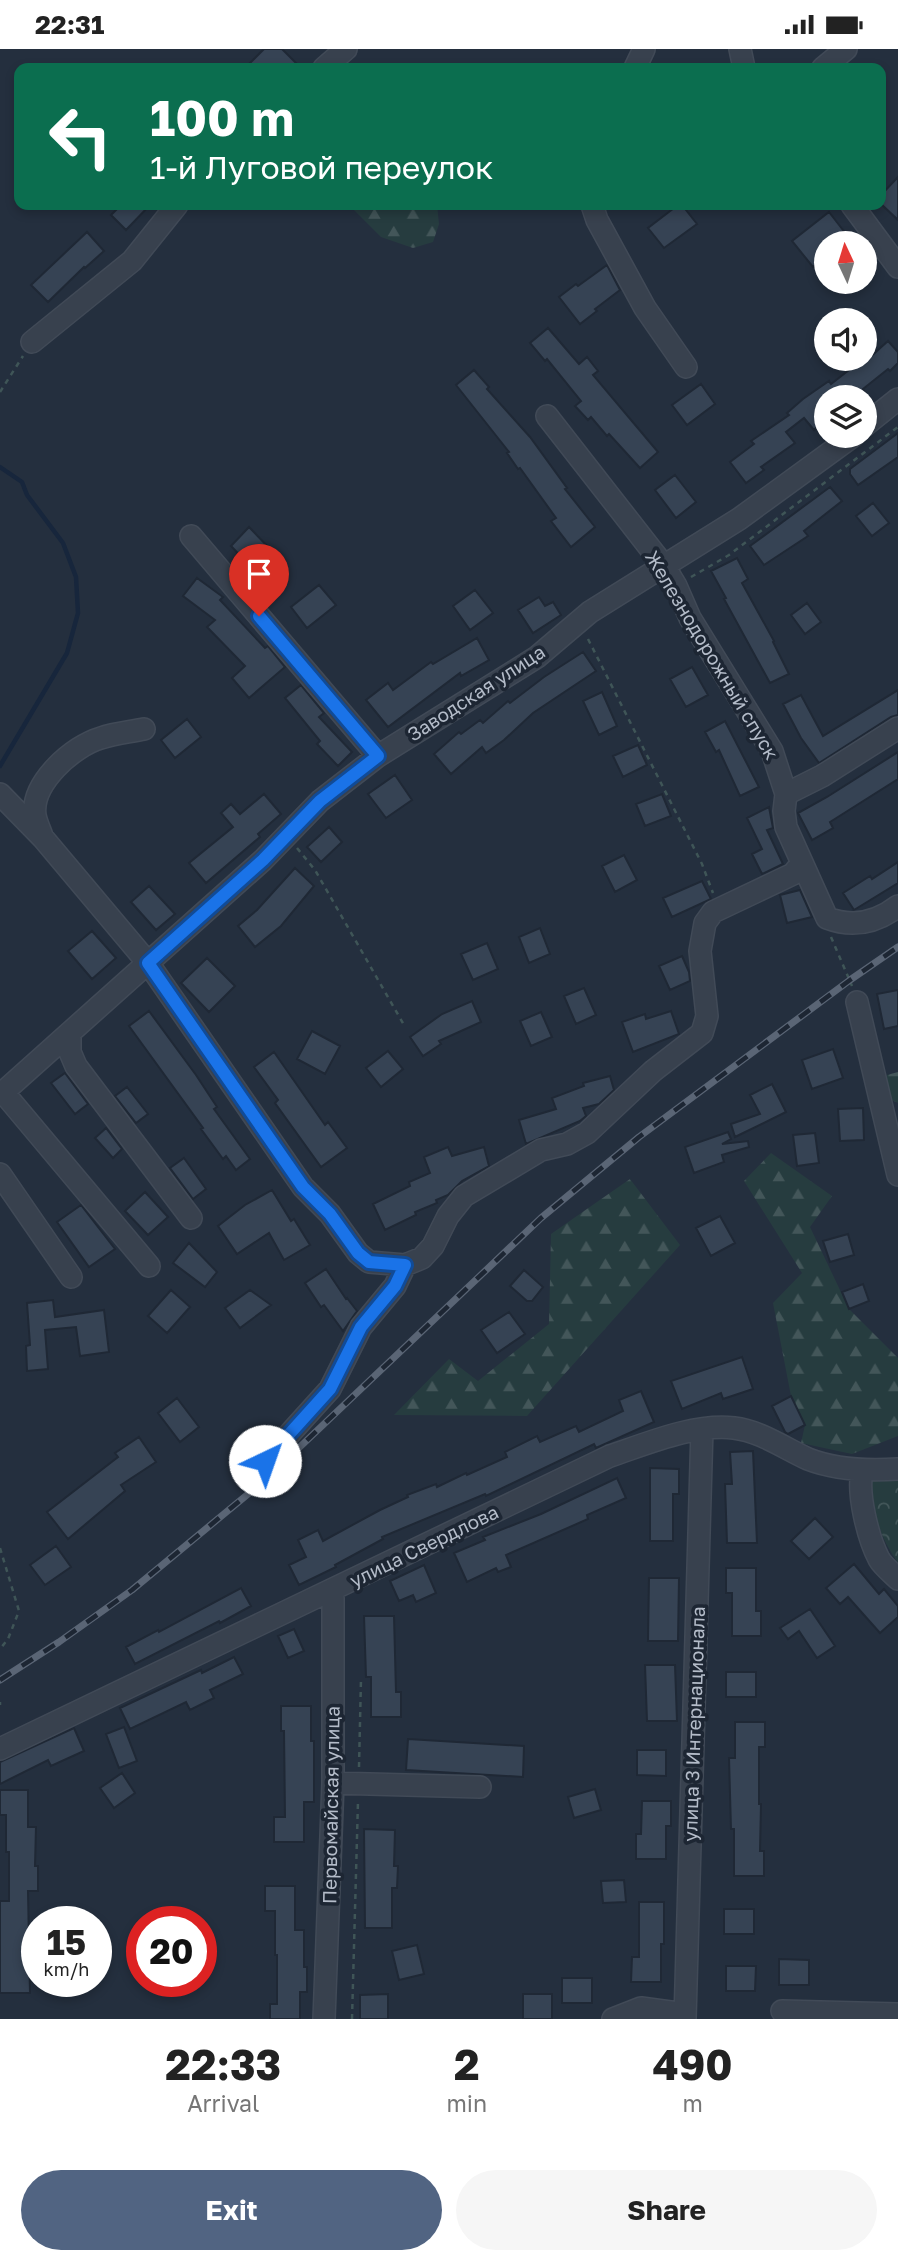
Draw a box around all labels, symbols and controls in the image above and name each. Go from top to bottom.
text: 22:31 [35,9,104,40]
text: 100 m [150,88,294,147]
icon: left [35,91,126,182]
text: 1-й Луговой переулок [150,148,493,186]
north arrow [814,231,877,294]
map controls [814,231,877,448]
button: sound [814,308,877,371]
button: layers [814,385,877,448]
pin [229,544,289,616]
street label: Железнодорожный спуск [641,546,784,763]
icon: arrive [240,555,278,593]
street label: Заводская улица [403,640,549,746]
position arrow [228,1424,302,1498]
street label: улица Свердлова [346,1500,502,1591]
street label: улица 3 Интернационала [678,1606,709,1842]
street label: Первомайская улица [317,1706,344,1904]
speed limit sign: 20 [126,1906,217,1997]
text: 15 [47,1921,86,1963]
text: km/h [44,1958,89,1980]
text: 22:33 [165,2039,281,2089]
text: 2 [454,2039,480,2089]
text: 490 [652,2039,733,2089]
text: Arrival [187,2089,259,2117]
text: min [446,2089,487,2117]
text: m [682,2089,703,2117]
button: Exit [21,2170,442,2250]
button: Share [456,2170,877,2250]

